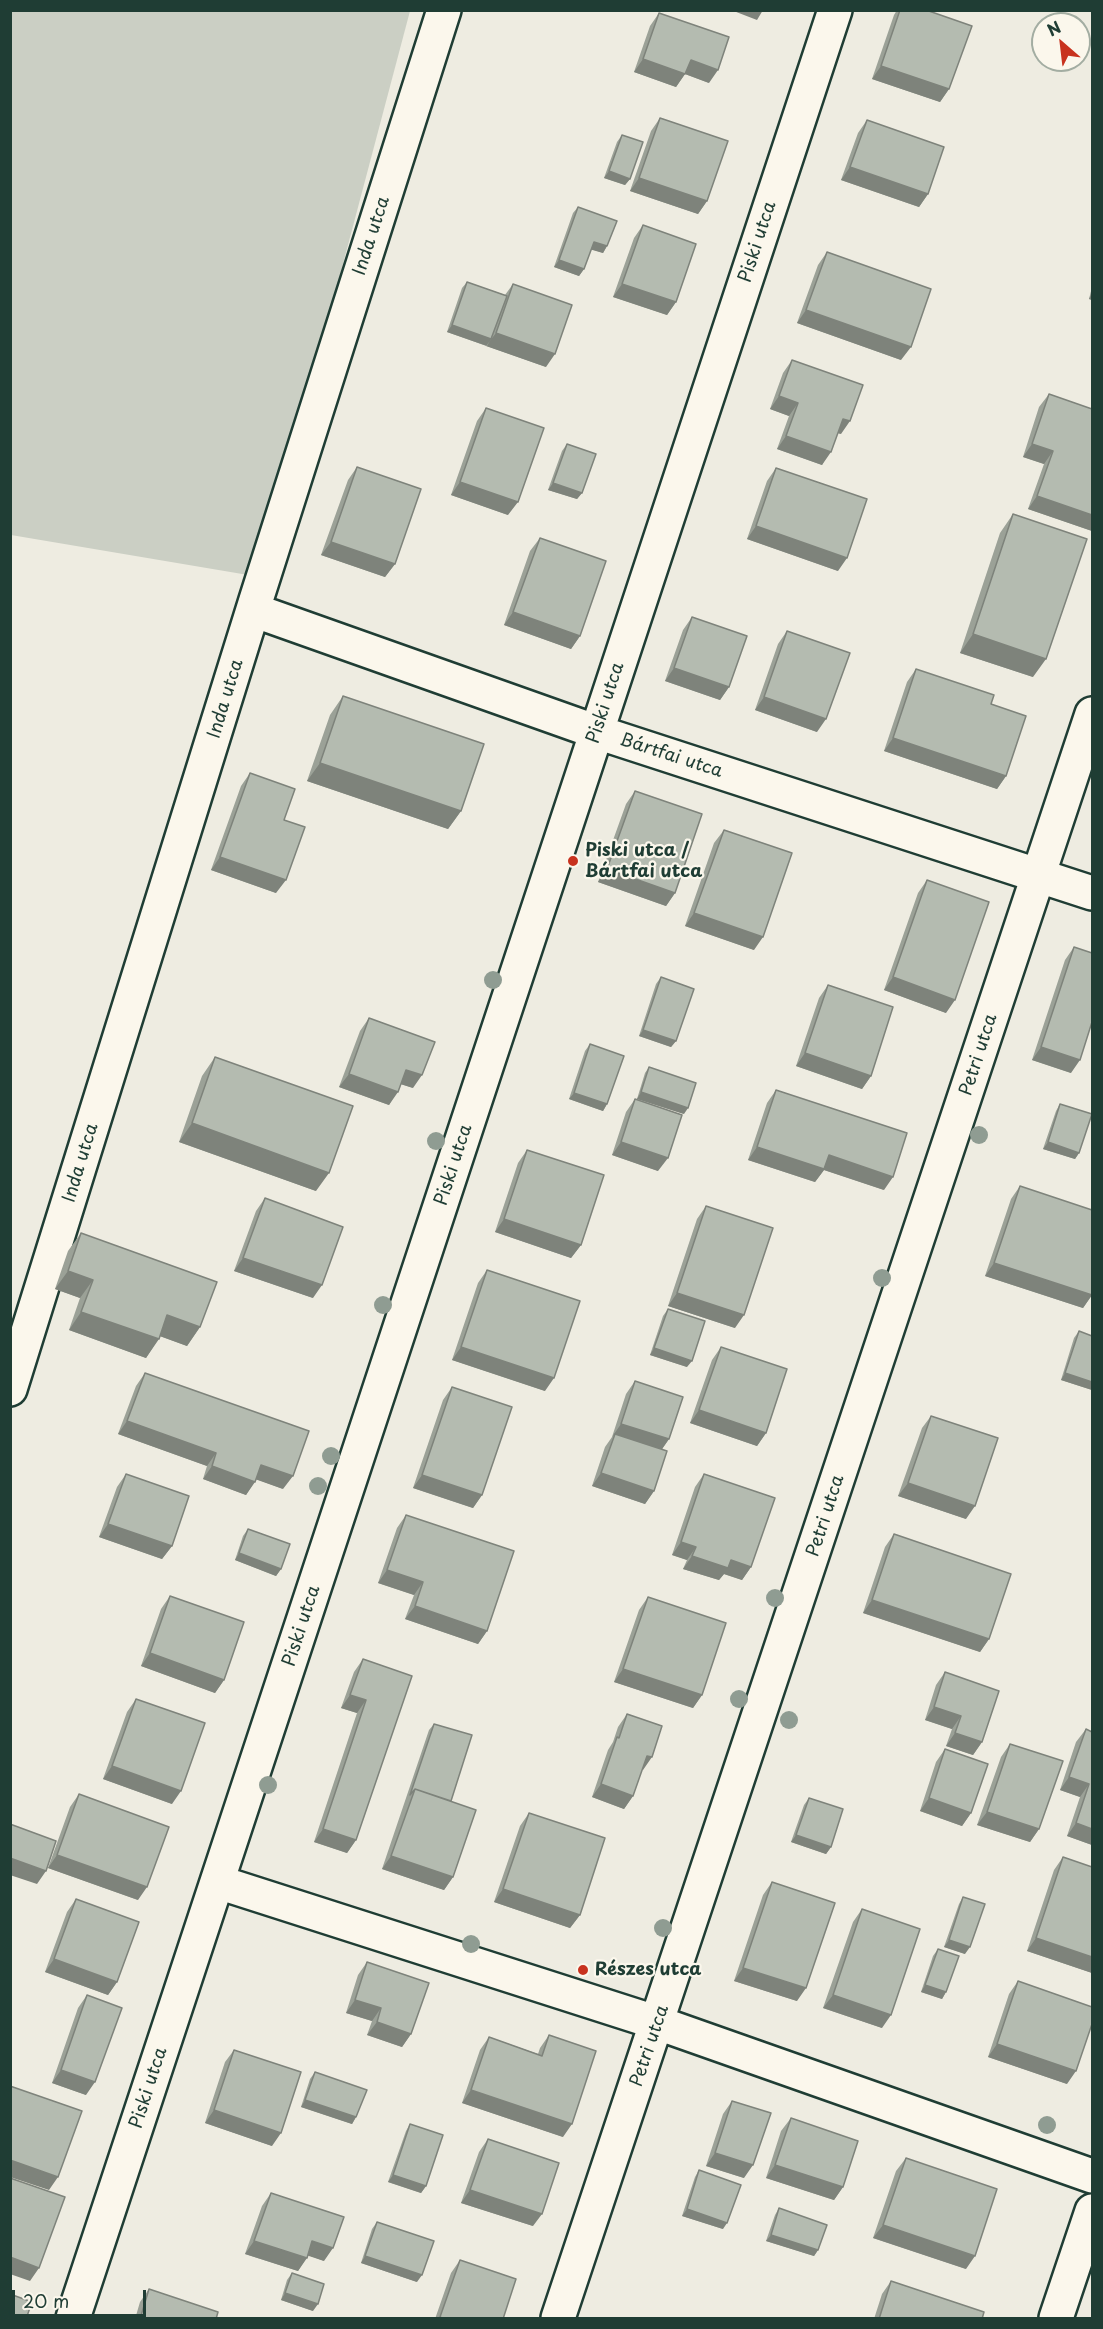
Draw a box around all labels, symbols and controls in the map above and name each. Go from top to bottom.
north arrow [1031,12,1091,72]
text: N [1042,14,1065,41]
street label: Inda utca [349,194,395,278]
street label: Piski utca [735,199,781,285]
street label: Inda utca [204,657,248,741]
street label: Piski utca [583,660,629,746]
street label: Bártfai utca [617,729,725,783]
place label: Piski utca / Bártfai utca [585,840,702,882]
marker: Piski utca / Bártfai utca [566,854,580,868]
street label: Petri utca [956,1011,1002,1099]
street label: Inda utca [59,1121,103,1205]
street label: Piski utca [431,1122,477,1208]
street label: Petri utca [803,1472,849,1560]
street label: Piski utca [279,1583,325,1669]
place label: Részes utca [595,1959,701,1981]
marker: Részes utca [576,1963,590,1977]
street label: Petri utca [626,2002,674,2090]
street label: Piski utca [126,2045,172,2131]
scale bar [15,2278,148,2316]
text: 20 m [23,2287,69,2314]

